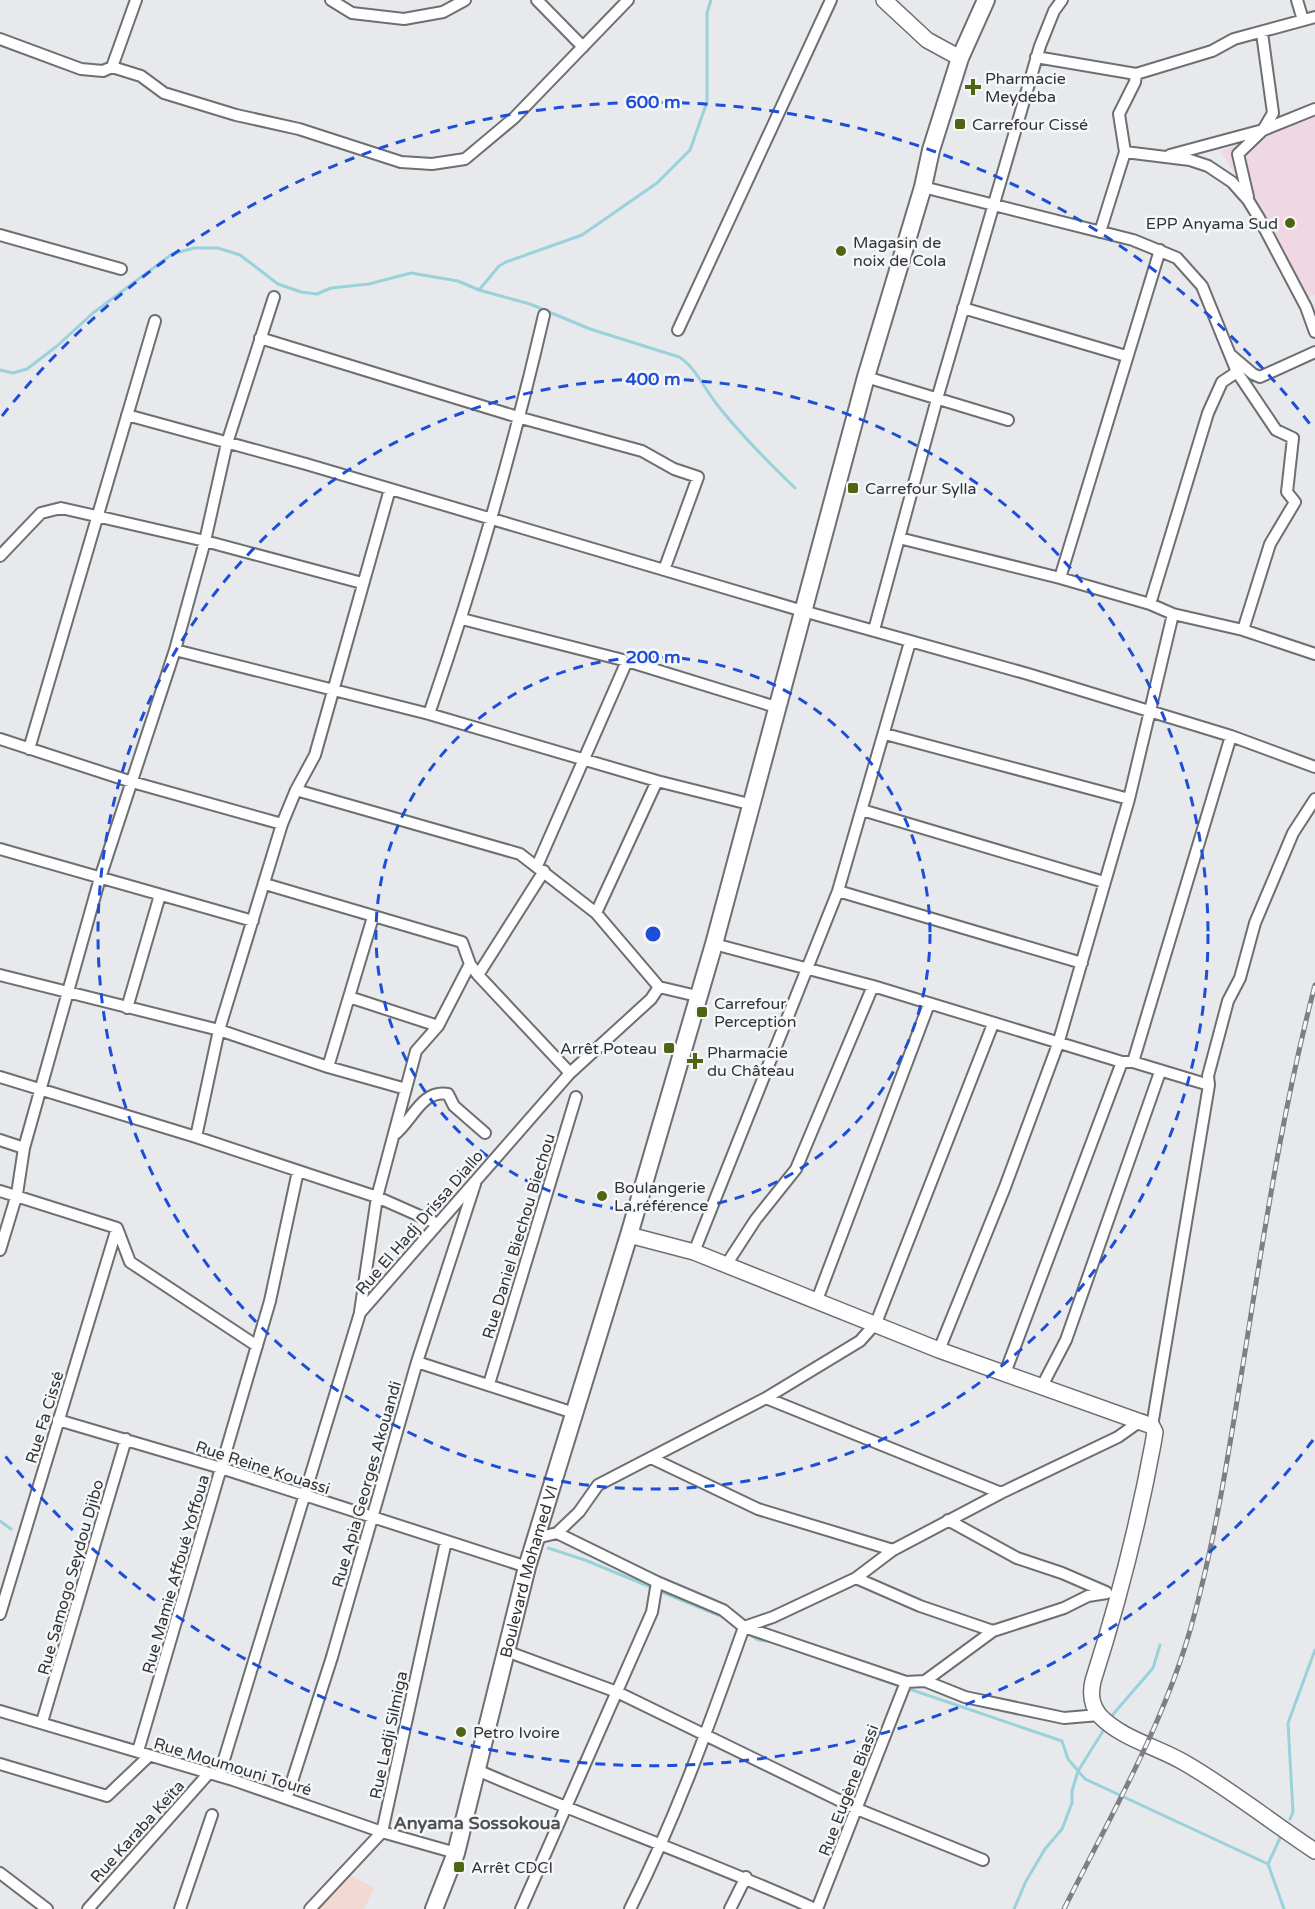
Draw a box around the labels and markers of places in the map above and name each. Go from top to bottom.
place label: Pharmacie Meydeba [985,69,1066,107]
marker: Pharmacie Meydeba [966,80,980,94]
place label: Carrefour Cissé [972,115,1088,135]
marker: Carrefour Cissé [953,117,967,131]
place label: EPP Anyama Sud [1146,214,1278,234]
marker: EPP Anyama Sud [1283,216,1297,230]
place label: Magasin de noix de Cola [853,233,946,271]
marker: Magasin de noix de Cola [834,244,848,258]
place label: Carrefour Sylla [865,479,977,499]
marker: Carrefour Sylla [846,481,860,495]
centre of rings [643,924,663,944]
place label: Carrefour Perception [714,994,797,1032]
marker: Carrefour Perception [695,1005,709,1019]
place label: Arrêt Poteau [560,1039,657,1059]
marker: Arrêt Poteau [662,1041,676,1055]
place label: Pharmacie du Château [707,1043,794,1081]
marker: Pharmacie du Château [688,1054,702,1068]
place label: Boulangerie La référence [614,1178,708,1216]
marker: Boulangerie La référence [595,1189,609,1203]
place label: Petro Ivoire [473,1723,560,1743]
marker: Petro Ivoire [454,1725,468,1739]
place label: Arrêt CDCI [471,1858,553,1878]
marker: Arrêt CDCI [452,1860,466,1874]

